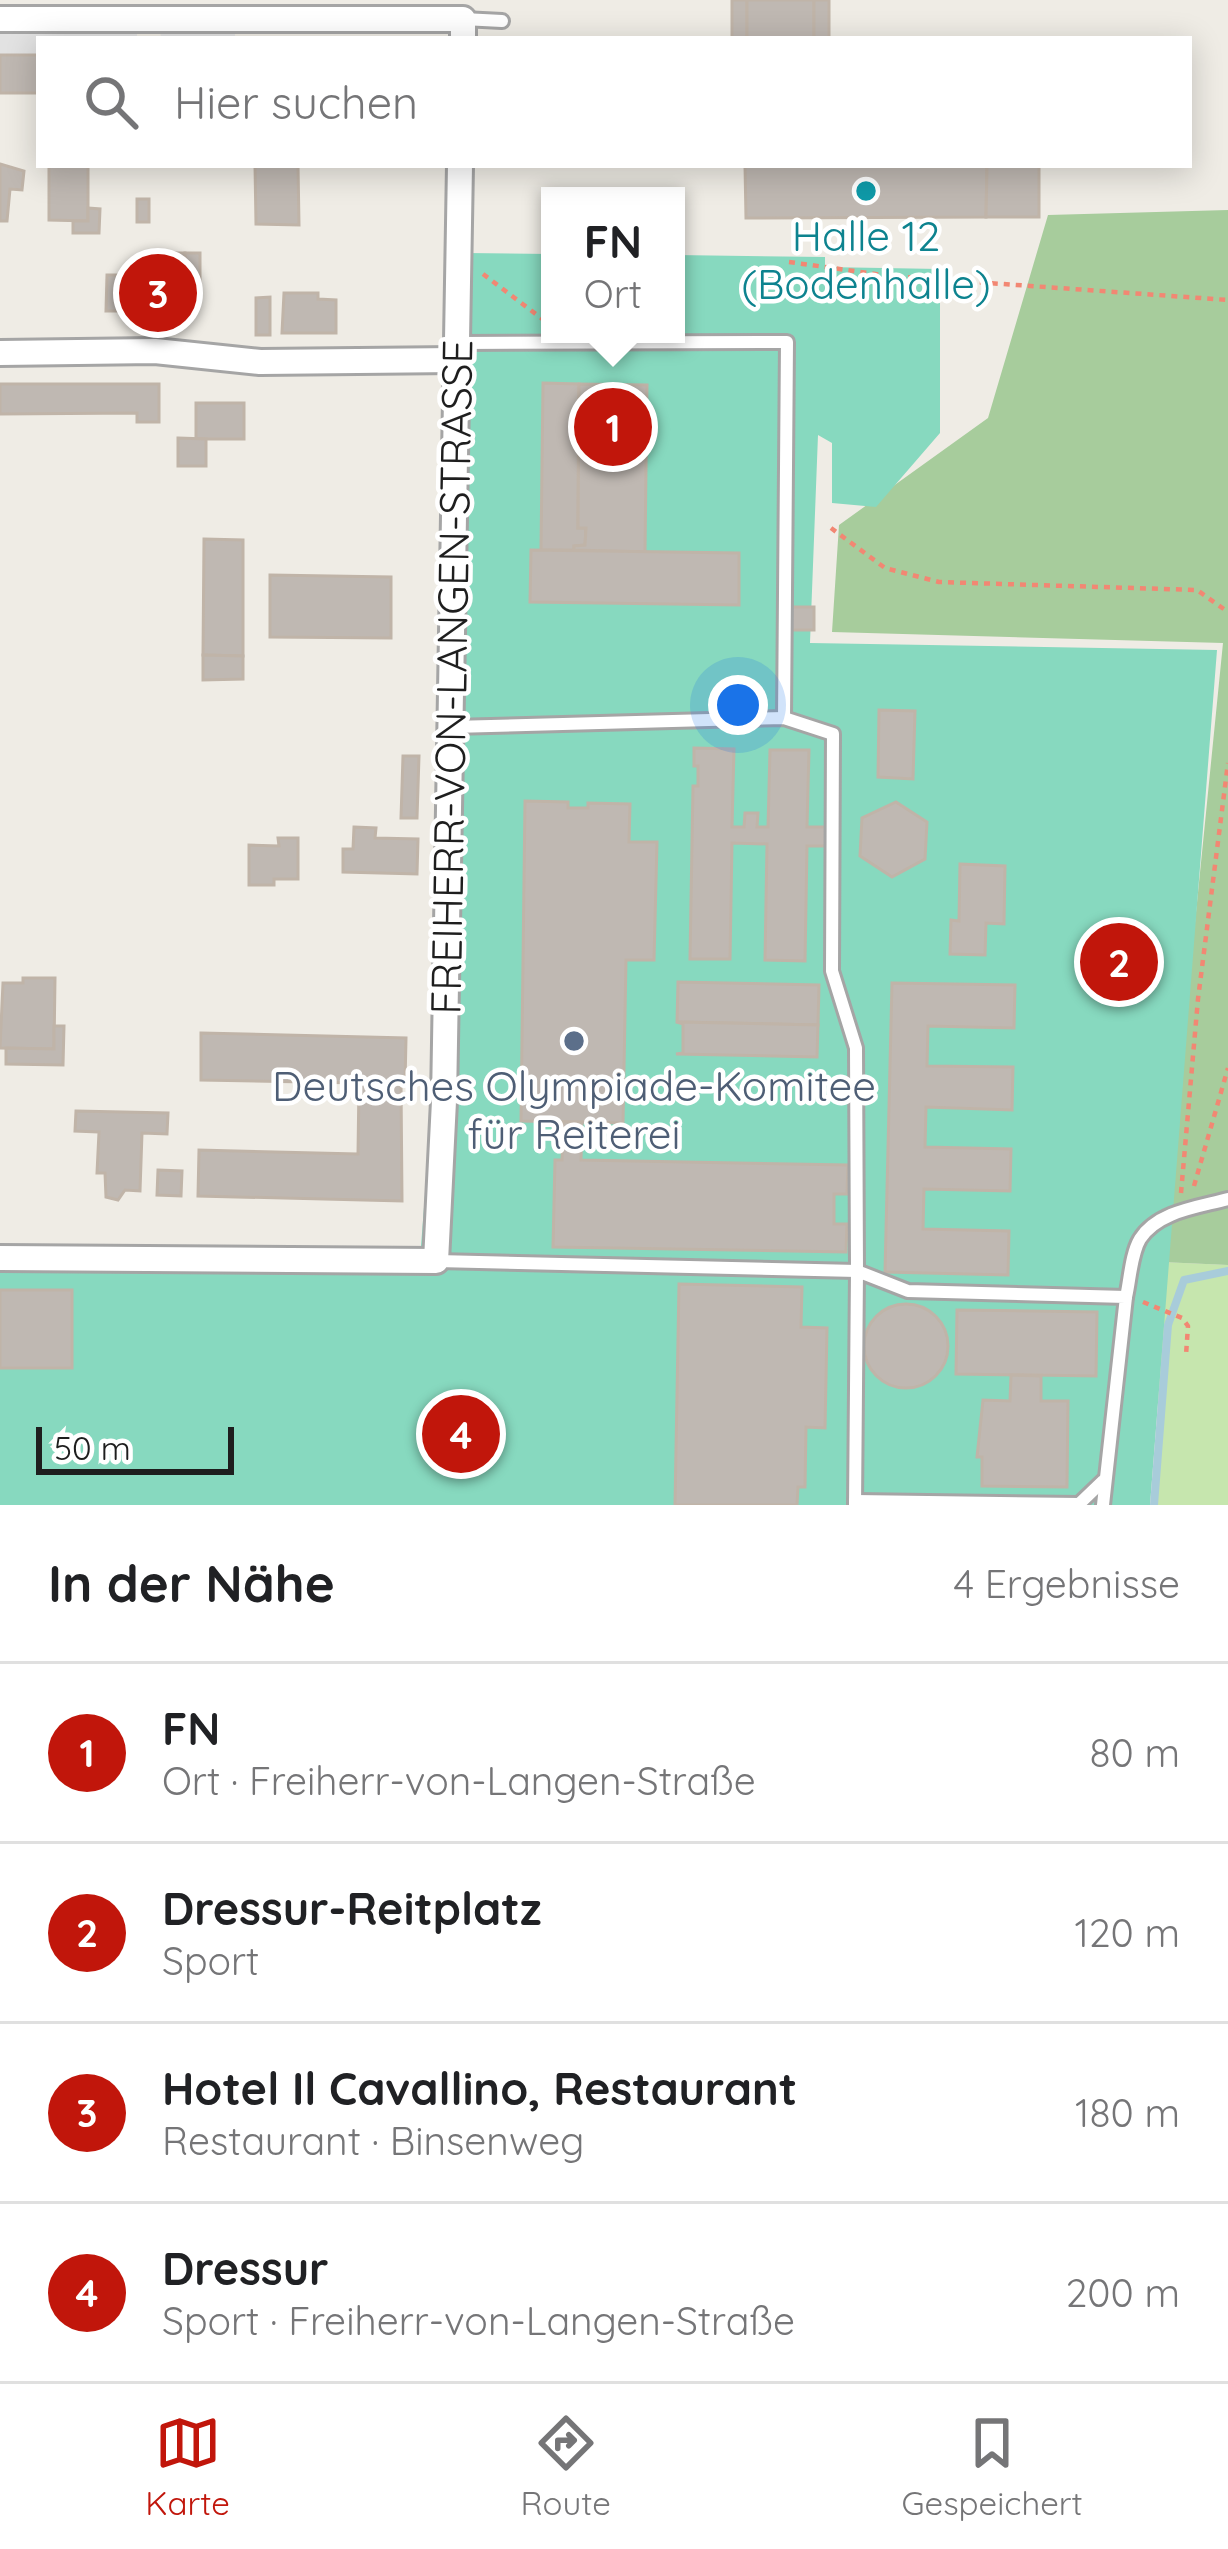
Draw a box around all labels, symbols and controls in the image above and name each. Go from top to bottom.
search box [36,36,1192,168]
icon: search [78,69,144,135]
text: Hier suchen [174,74,418,130]
marker: Halle 12 (Bodenhalle) [853,178,879,204]
popup [541,187,685,343]
place label: Halle 12 (Bodenhalle) [741,209,991,310]
text: FN [584,213,642,269]
pin: 3 [119,248,197,338]
text: Ort [584,269,642,318]
street label: FREIHERR-VON-LANGEN-STRASSE [419,339,483,1015]
pin: 1 [574,382,652,472]
your location [708,675,768,735]
pin: 2 [1080,917,1158,1007]
marker: Deutsches Olympiade-Komitee für Reiterei [561,1028,587,1054]
place label: Deutsches Olympiade-Komitee für Reiterei [272,1059,876,1160]
pin: 4 [422,1389,500,1479]
scale bar [36,1421,234,1474]
text: 50 m [54,1427,131,1468]
text: In der Nähe [48,1551,335,1615]
text: 4 Ergebnisse [953,1559,1180,1608]
text: FN [162,1700,220,1756]
text: 1 [79,1728,95,1777]
text: 80 m [1090,1728,1180,1777]
text: Ort · Freiherr-von-Langen-Straße [162,1756,756,1805]
text: Dressur-Reitplatz [162,1880,542,1936]
text: 2 [76,1908,98,1957]
text: 120 m [1075,1908,1180,1957]
text: Sport [162,1936,259,1985]
text: Hotel Il Cavallino, Restaurant [162,2060,797,2116]
text: 3 [77,2088,97,2137]
text: 180 m [1075,2088,1180,2137]
text: Restaurant · Binsenweg [162,2116,584,2165]
text: Dressur [162,2240,329,2296]
text: 4 [76,2268,98,2317]
text: 200 m [1066,2268,1180,2317]
text: Sport · Freiherr-von-Langen-Straße [162,2296,795,2345]
tab: Karte [145,2410,230,2523]
tab: Route [521,2410,611,2523]
tab: Gespeichert [902,2410,1083,2523]

